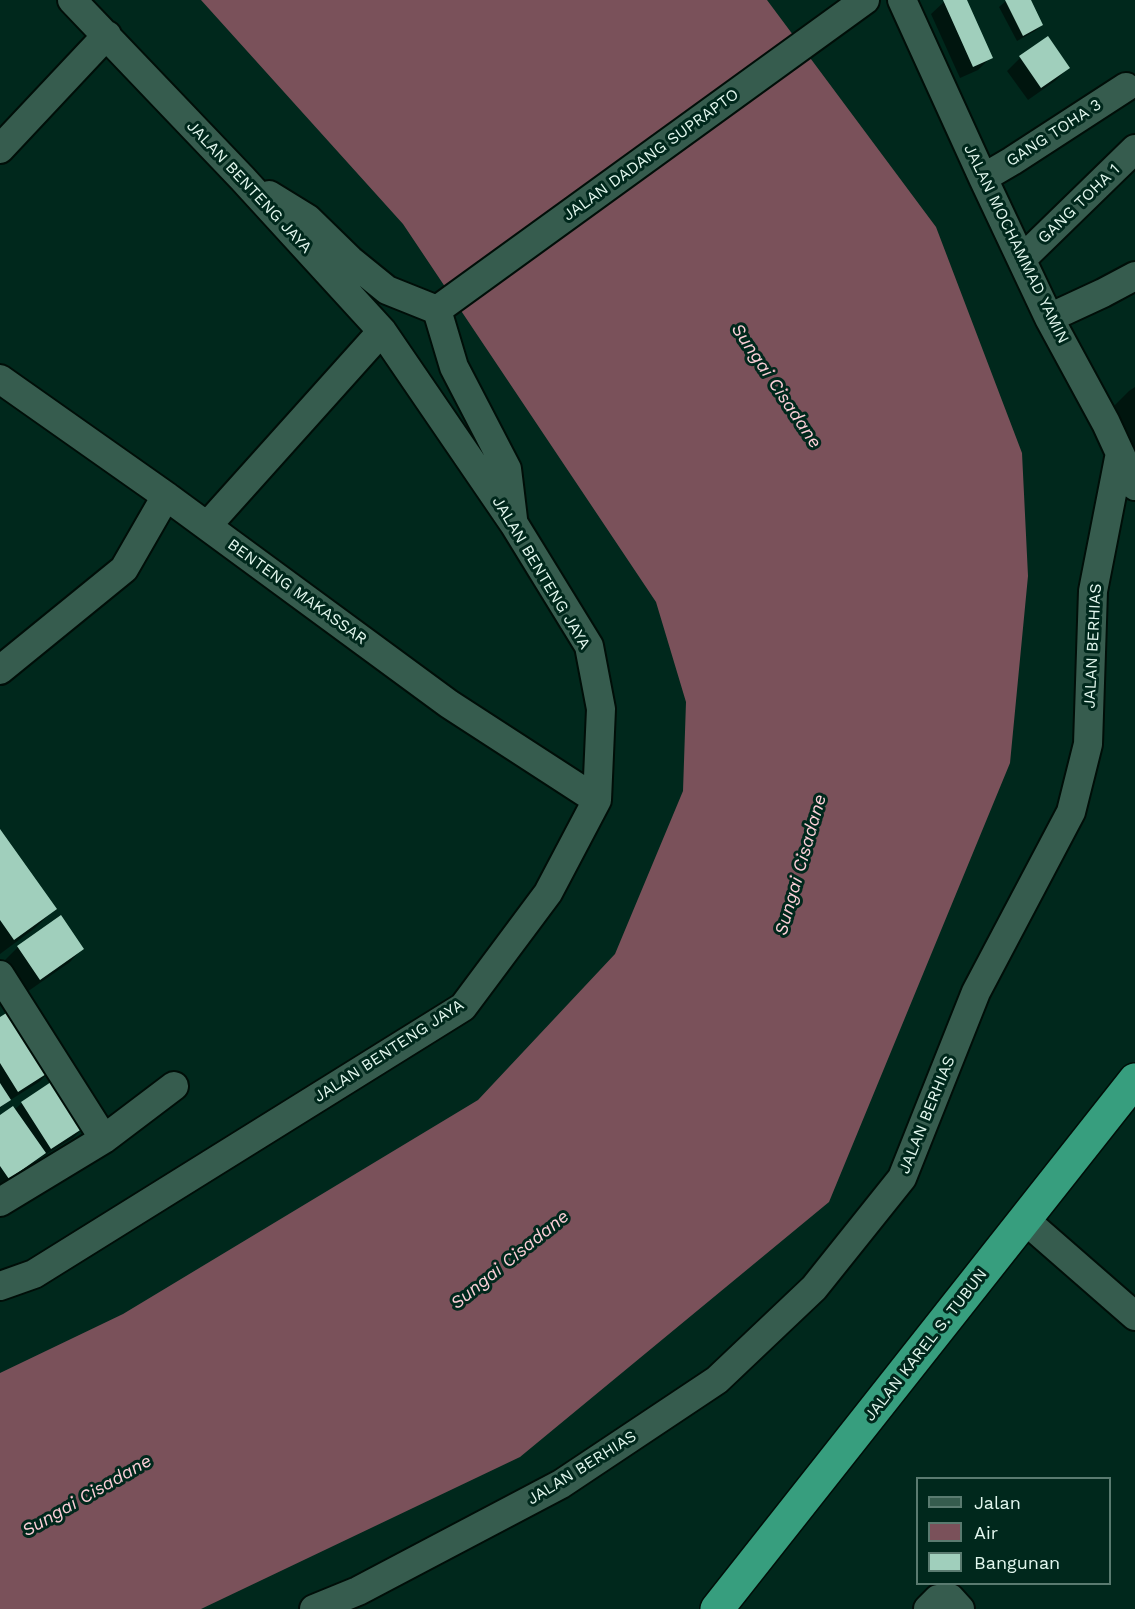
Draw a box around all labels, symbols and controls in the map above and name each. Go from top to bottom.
street label: JALAN DADANG SUPRAPTO [559,85,743,225]
street label: GANG TOHA 3 [1003,95,1105,171]
street label: JALAN BENTENG JAYA [182,117,316,257]
street label: JALAN MOCHAMMAD YAMIN [959,141,1073,347]
street label: GANG TOHA 1 [1034,160,1124,248]
water label: Sungai Cisadane [726,319,826,453]
street label: JALAN BENTENG JAYA [488,493,594,653]
street label: BENTENG MAKASSAR [223,535,371,649]
street label: JALAN BERHIAS [1080,583,1106,709]
water label: Sungai Cisadane [771,792,831,938]
street label: JALAN BENTENG JAYA [311,995,467,1107]
street label: JALAN BERHIAS [895,1053,959,1177]
water label: Sungai Cisadane [447,1206,573,1314]
street label: JALAN KAREL S. TUBUN [861,1265,991,1425]
street label: JALAN BERHIAS [524,1427,640,1509]
water label: Sungai Cisadane [18,1450,156,1542]
legend [916,1477,1111,1585]
text: Jalan [974,1492,1021,1513]
text: Air [974,1522,998,1543]
text: Bangunan [974,1552,1060,1573]

